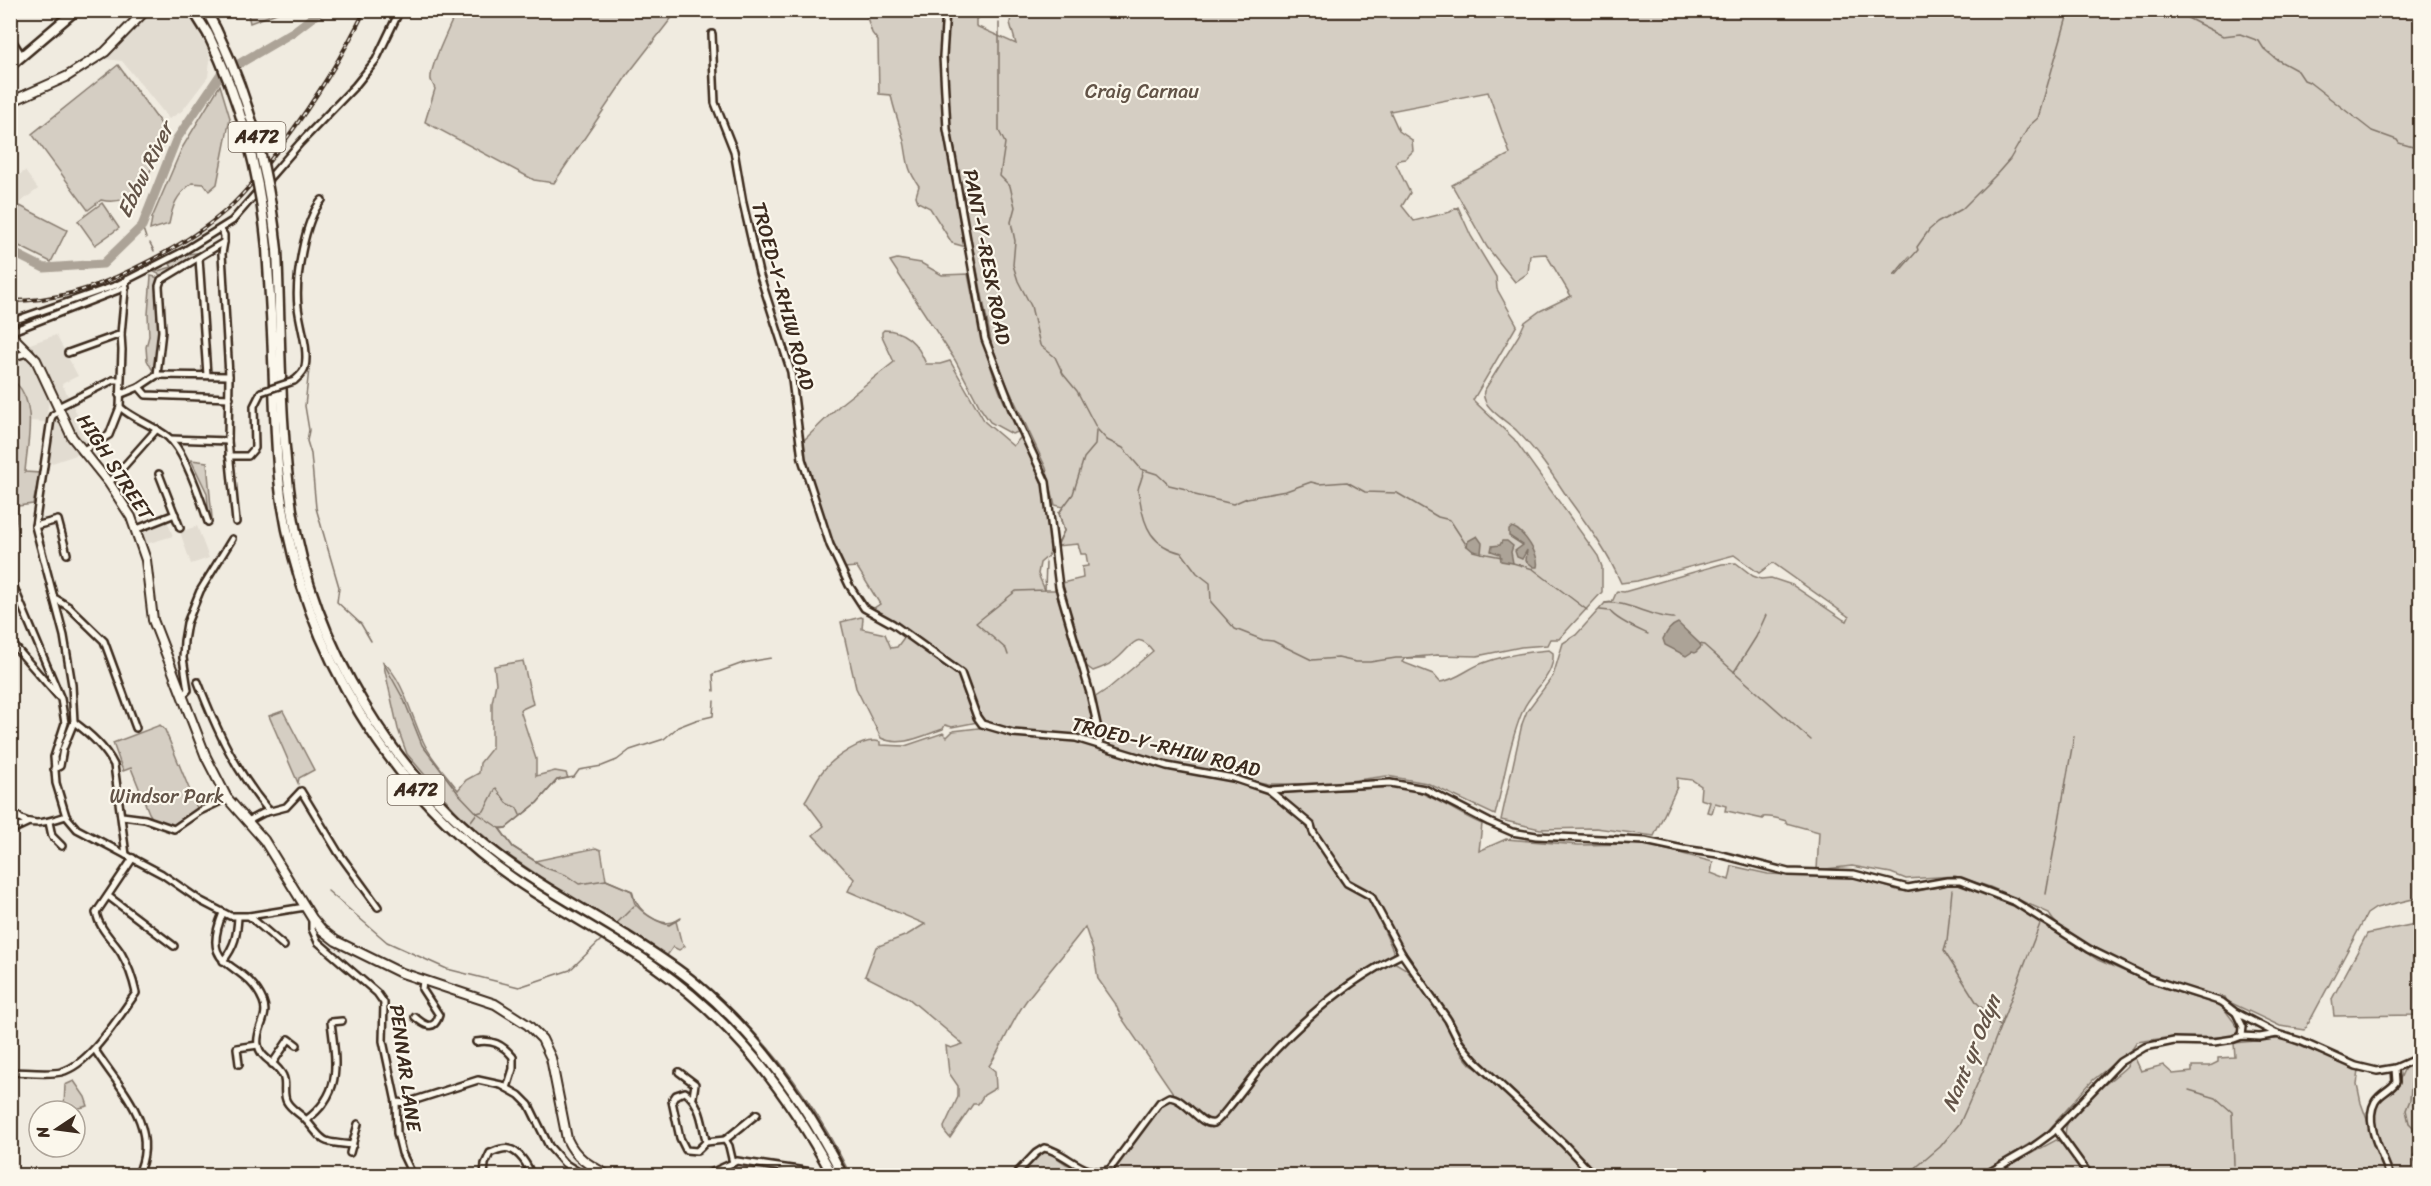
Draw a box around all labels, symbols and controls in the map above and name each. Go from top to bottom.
park label: Craig Carnau [1085,74,1199,109]
water label: Ebbw River [106,112,186,224]
road number: A472 [228,122,286,152]
street label: PANT-Y-RESK ROAD [953,166,1021,348]
street label: TROED-Y-RHIW ROAD [741,198,825,394]
street label: HIGH STREET [67,406,164,529]
street label: TROED-Y-RHIW ROAD [1068,707,1264,787]
road number: A472 [388,775,444,805]
park label: Windsor Park [109,779,225,814]
water label: Nant yr Odyn [1930,987,2013,1117]
street label: PENNAR LANE [379,1002,432,1136]
north arrow [27,1099,87,1159]
text: N [27,1123,58,1142]

